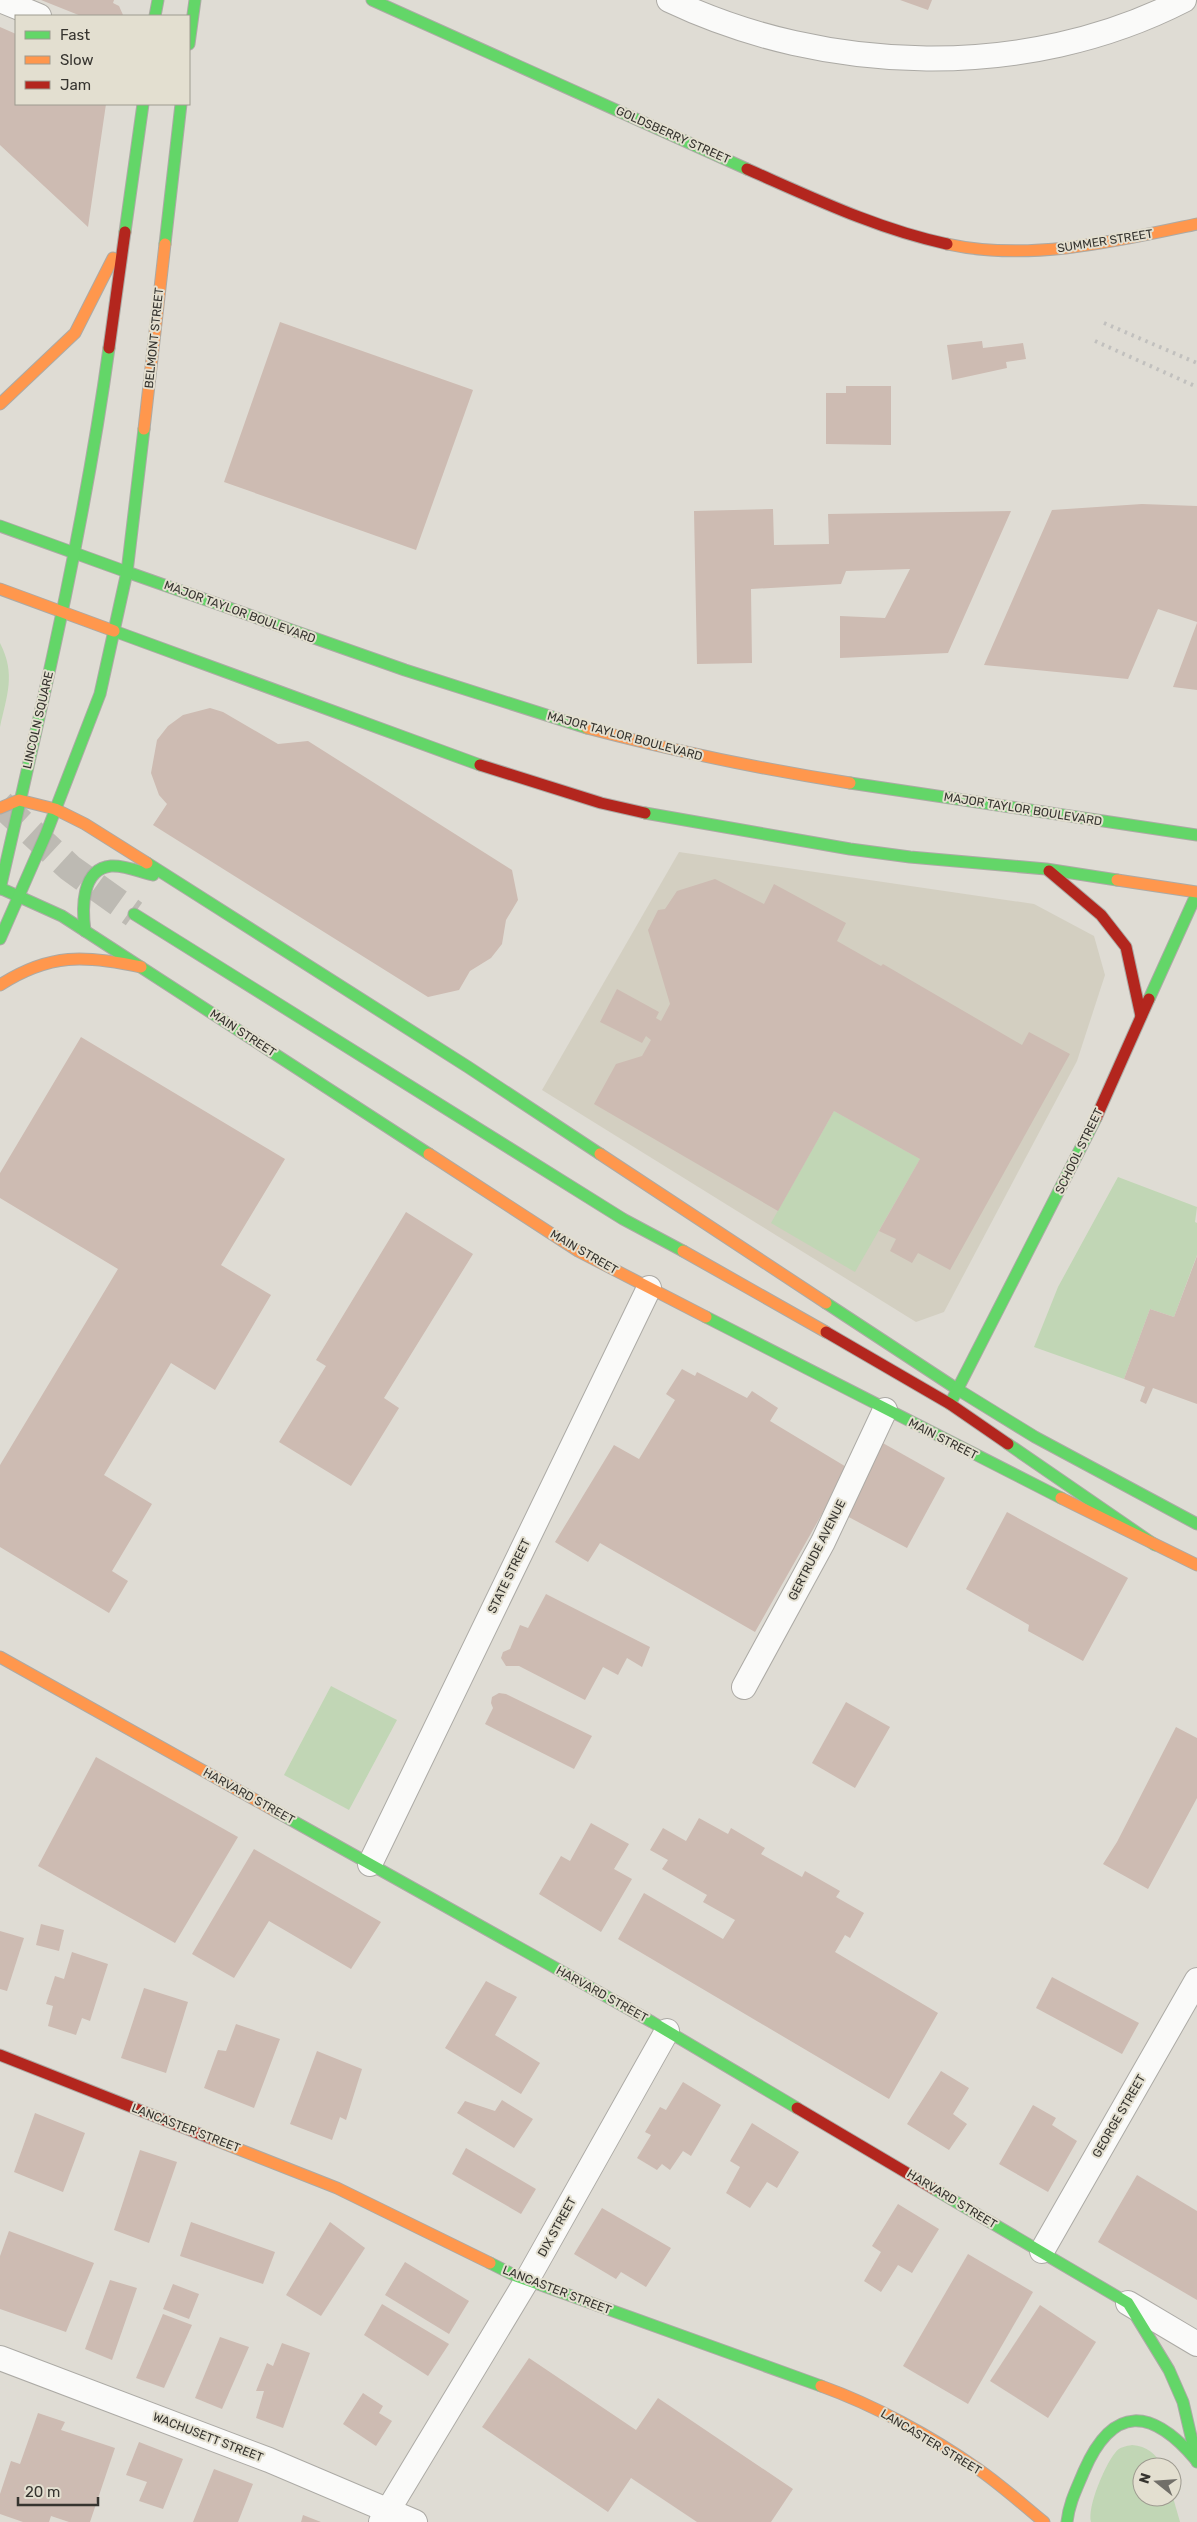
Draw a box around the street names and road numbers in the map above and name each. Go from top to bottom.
street label: GOLDSBERRY STREET [614,103,732,167]
street label: SUMMER STREET [1056,227,1154,255]
street label: BELMONT STREET [142,287,166,389]
street label: MAJOR TAYLOR BOULEVARD [162,578,318,646]
street label: LINCOLN SQUARE [20,670,56,770]
street label: MAJOR TAYLOR BOULEVARD [546,709,704,763]
street label: MAJOR TAYLOR BOULEVARD [943,790,1103,828]
street label: MAIN STREET [207,1006,279,1060]
street label: SCHOOL STREET [1052,1106,1106,1196]
street label: MAIN STREET [548,1227,620,1277]
street label: MAIN STREET [906,1416,980,1462]
street label: GERTRUDE AVENUE [786,1497,848,1603]
street label: STATE STREET [485,1536,533,1616]
street label: HARVARD STREET [201,1765,297,1827]
street label: HARVARD STREET [554,1963,650,2025]
street label: GEORGE STREET [1090,2072,1148,2160]
street label: LANCASTER STREET [130,2101,242,2155]
street label: HARVARD STREET [905,2167,999,2231]
street label: DIX STREET [535,2195,579,2259]
street label: LANCASTER STREET [501,2263,613,2317]
street label: LANCASTER STREET [878,2406,984,2478]
street label: WACHUSETT STREET [151,2409,265,2465]

